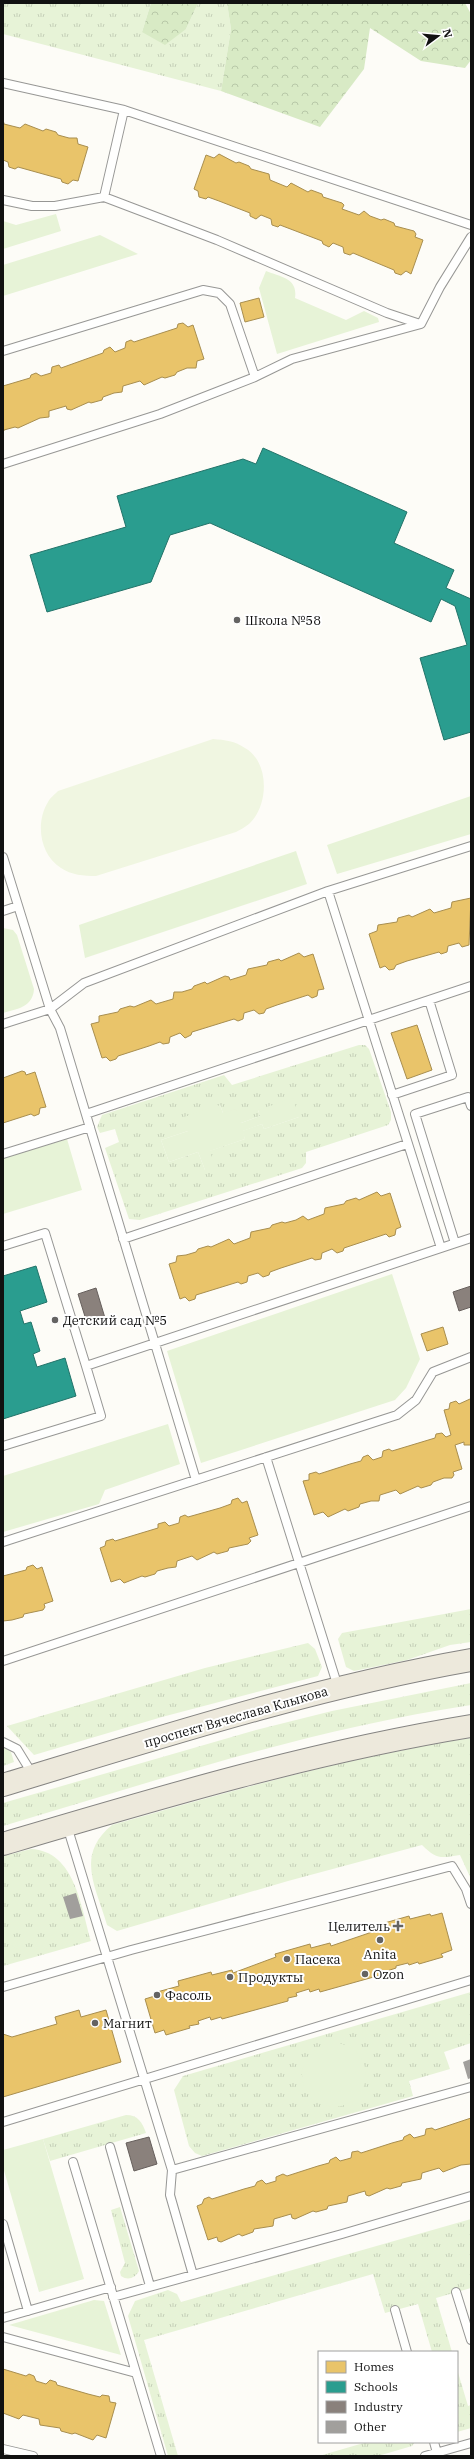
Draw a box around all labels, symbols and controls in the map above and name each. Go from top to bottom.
north arrow [418,16,458,56]
text: N [440,27,456,40]
place label: Школа №58 [245,612,321,629]
marker: Школа №58 [232,615,242,625]
place label: Детский сад №5 [63,1312,167,1329]
marker: Детский сад №5 [50,1315,60,1325]
street label: проспект Вячеслава Клыкова [142,1683,330,1751]
place label: Целитель [328,1918,390,1935]
marker: Целитель [393,1921,403,1931]
marker: Anita [375,1935,385,1945]
place label: Anita [363,1946,397,1963]
place label: Пасека [295,1951,341,1968]
marker: Пасека [282,1954,292,1964]
place label: Ozon [373,1966,404,1983]
place label: Продукты [238,1969,303,1986]
marker: Ozon [360,1969,370,1979]
marker: Продукты [225,1972,235,1982]
place label: Фасоль [165,1987,212,2004]
marker: Фасоль [152,1990,162,2000]
place label: Магнит [103,2015,152,2032]
marker: Магнит [90,2018,100,2028]
legend [318,2351,458,2443]
text: Homes [354,2359,394,2374]
text: Schools [354,2379,398,2394]
text: Industry [354,2399,403,2414]
text: Other [354,2419,387,2434]

